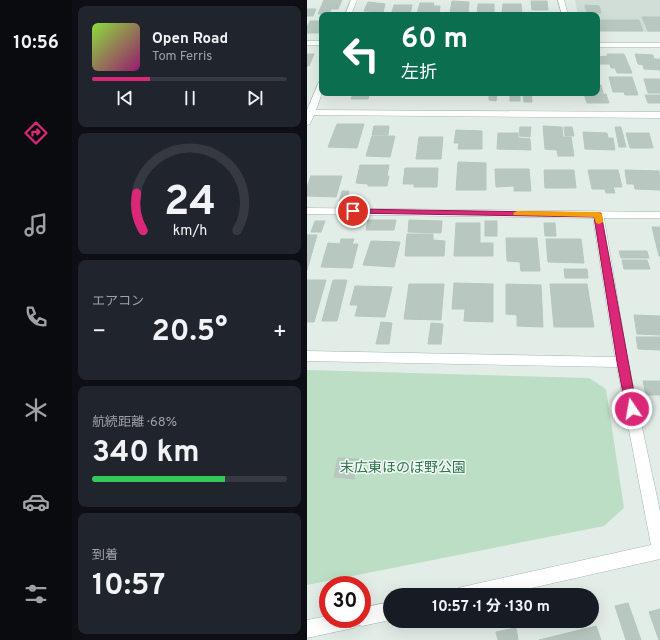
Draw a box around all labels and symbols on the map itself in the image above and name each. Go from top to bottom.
pin [336,194,370,228]
position arrow [611,388,653,430]
park label: 末広東ほのぼ野公園 [340,460,466,477]
speed limit sign: 30 [319,576,371,628]

